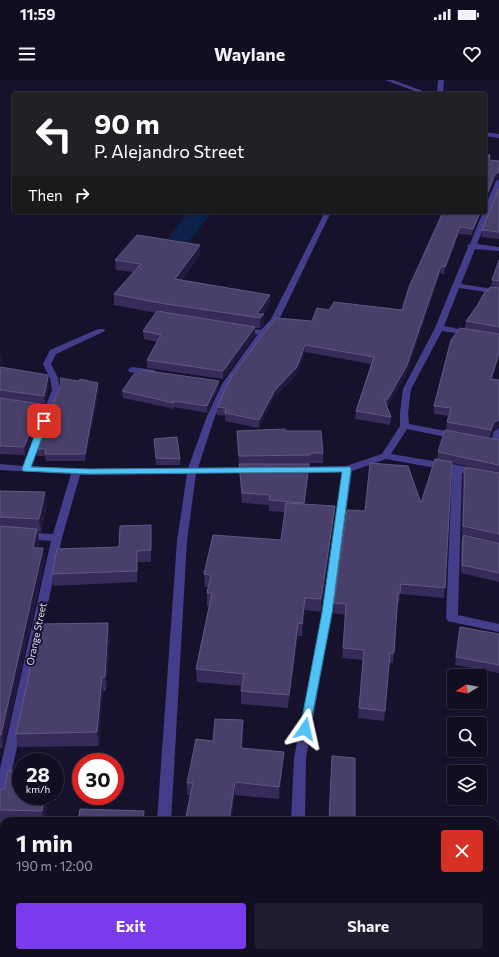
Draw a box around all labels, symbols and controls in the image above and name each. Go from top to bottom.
text: 11:59 [20,5,56,23]
icon: menu [16,43,38,65]
text: Waylane [214,43,285,65]
icon: heart [461,43,483,65]
text: 90 m [94,106,160,140]
icon: left [28,108,80,160]
text: P. Alejandro Street [94,140,244,162]
icon: right [71,184,93,206]
text: Then [28,186,63,204]
pin [27,404,61,438]
icon: arrive [33,410,55,432]
street label: Orange Street [23,602,49,666]
north arrow [447,669,487,709]
map controls [447,669,487,805]
position arrow [284,708,326,750]
button: search [447,717,487,757]
speed limit sign: 30 [72,753,124,805]
text: 28 [26,762,50,786]
button: layers [447,765,487,805]
text: km/h [26,783,50,795]
text: 1 min [16,828,73,857]
button: close [441,830,483,872]
text: 190 m · 12:00 [16,858,93,874]
button: Exit [16,903,246,949]
button: Share [254,903,483,949]

